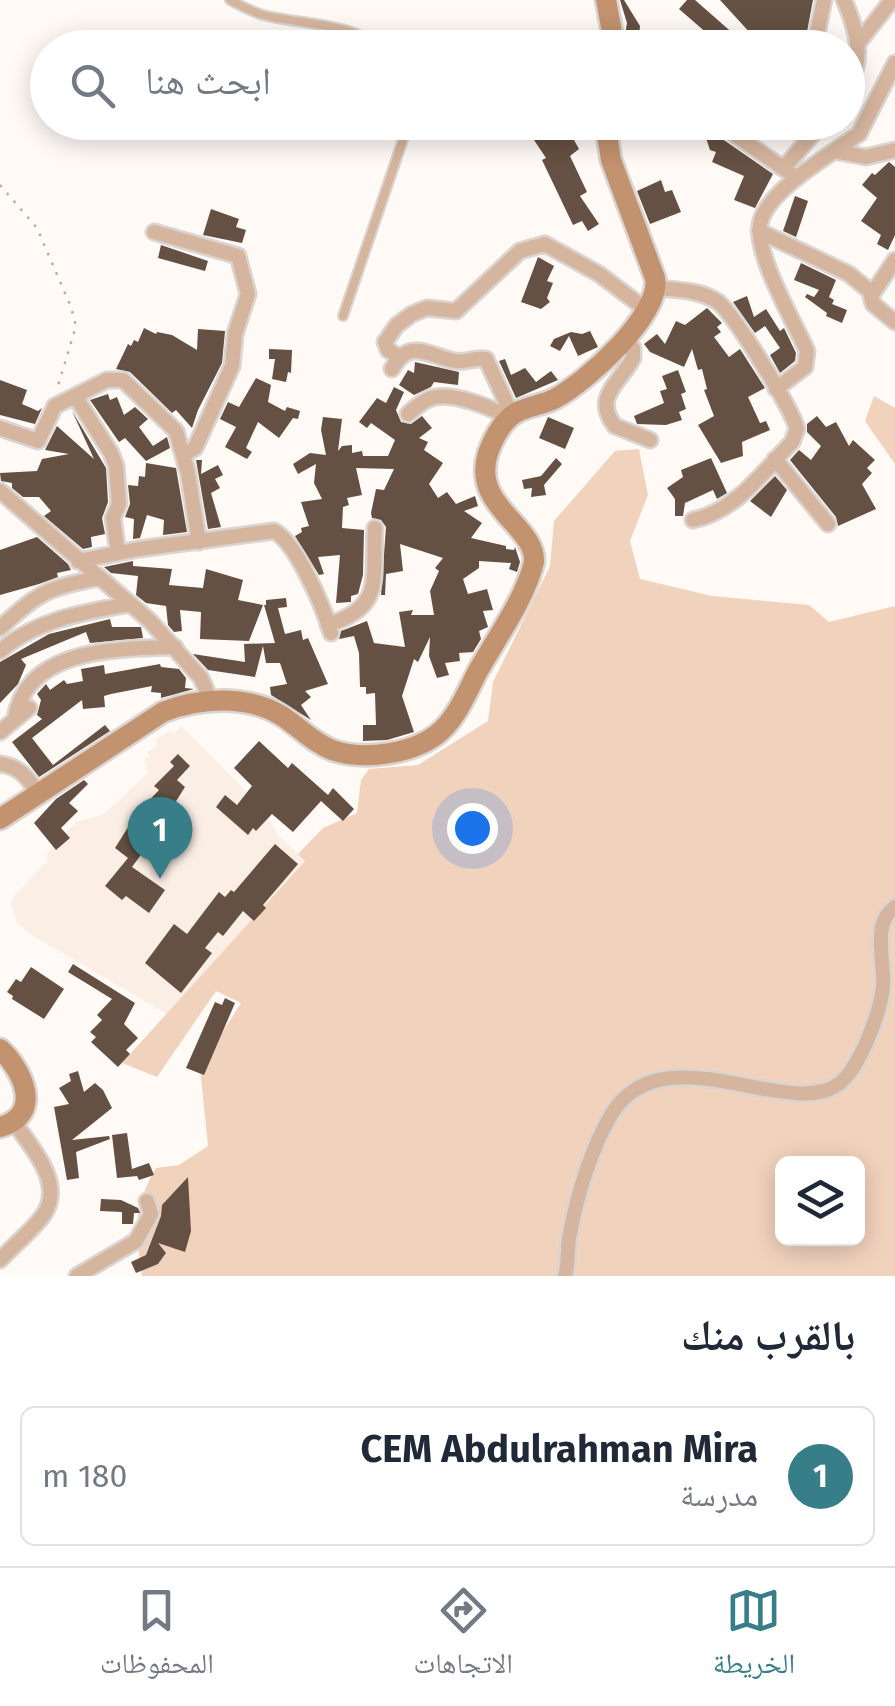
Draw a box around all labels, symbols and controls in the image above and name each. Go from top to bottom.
search box [30,30,865,140]
icon: search [65,58,120,113]
text: ابحث هنا [145,58,271,104]
pin: 1 [128,796,192,879]
your location [447,803,498,854]
map controls [775,1156,865,1246]
button: layers [775,1156,865,1246]
text: بالقرب منك [681,1311,855,1361]
text: CEM Abdulrahman Mira [361,1426,758,1472]
text: 180 m [42,1457,127,1495]
text: 1 [813,1457,828,1495]
text: مدرسة [680,1476,758,1514]
tab: المحفوظات [100,1583,214,1691]
tab: الاتجاهات [414,1583,513,1691]
tab: الخريطة [713,1583,795,1691]

